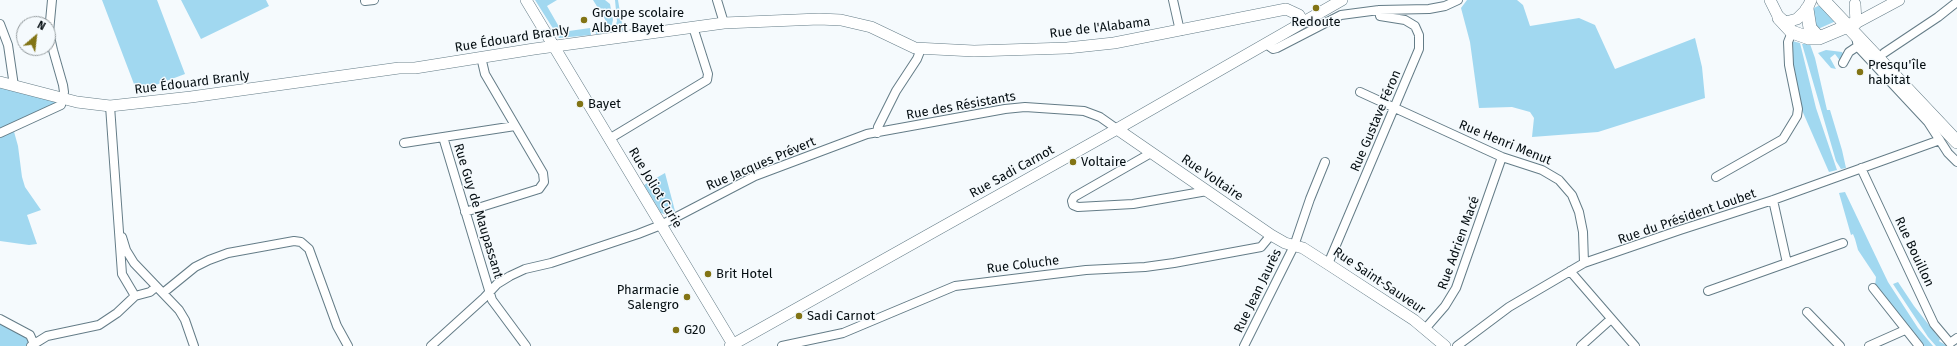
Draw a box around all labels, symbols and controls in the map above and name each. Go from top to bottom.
marker: Redoute [1311,3,1321,13]
place label: Groupe scolaire Albert Bayet [592,5,684,36]
street label: Rue de l'Alabama [1049,14,1151,42]
place label: Redoute [1291,14,1341,30]
marker: Groupe scolaire Albert Bayet [579,15,589,25]
north arrow [16,16,56,56]
text: N [35,18,48,33]
street label: Rue Édouard Branly [454,22,570,56]
place label: Presqu'île habitat [1868,57,1926,88]
marker: Presqu'île habitat [1855,67,1865,77]
street label: Rue Édouard Branly [134,68,250,98]
street label: Rue Gustave Féron [1348,68,1404,174]
street label: Rue des Résistants [905,89,1017,123]
place label: Bayet [588,96,621,112]
marker: Bayet [575,99,585,109]
street label: Rue Henri Menut [1456,117,1554,169]
street label: Rue Jacques Prévert [704,134,818,194]
street label: Rue Guy de Maupassant [450,142,506,280]
street label: Rue Sadi Carnot [967,142,1057,202]
street label: Rue Joliot Curie [625,145,685,231]
street label: Rue Voltaire [1178,152,1246,204]
place label: Voltaire [1081,154,1126,170]
marker: Voltaire [1068,157,1078,167]
street label: Rue du Président Loubet [1616,186,1758,248]
street label: Rue Adrien Macé [1435,194,1483,292]
street label: Rue Bouillon [1891,215,1937,289]
street label: Rue Saint-Sauveur [1330,244,1428,318]
street label: Rue Jean Jaurès [1231,247,1285,335]
street label: Rue Coluche [986,253,1060,277]
place label: Brit Hotel [716,266,773,282]
marker: Brit Hotel [703,269,713,279]
place label: Pharmacie Salengro [617,282,679,313]
marker: Pharmacie Salengro [682,292,692,302]
place label: Sadi Carnot [807,308,875,324]
marker: Sadi Carnot [794,311,804,321]
place label: G20 [684,322,706,338]
marker: G20 [671,325,681,335]

